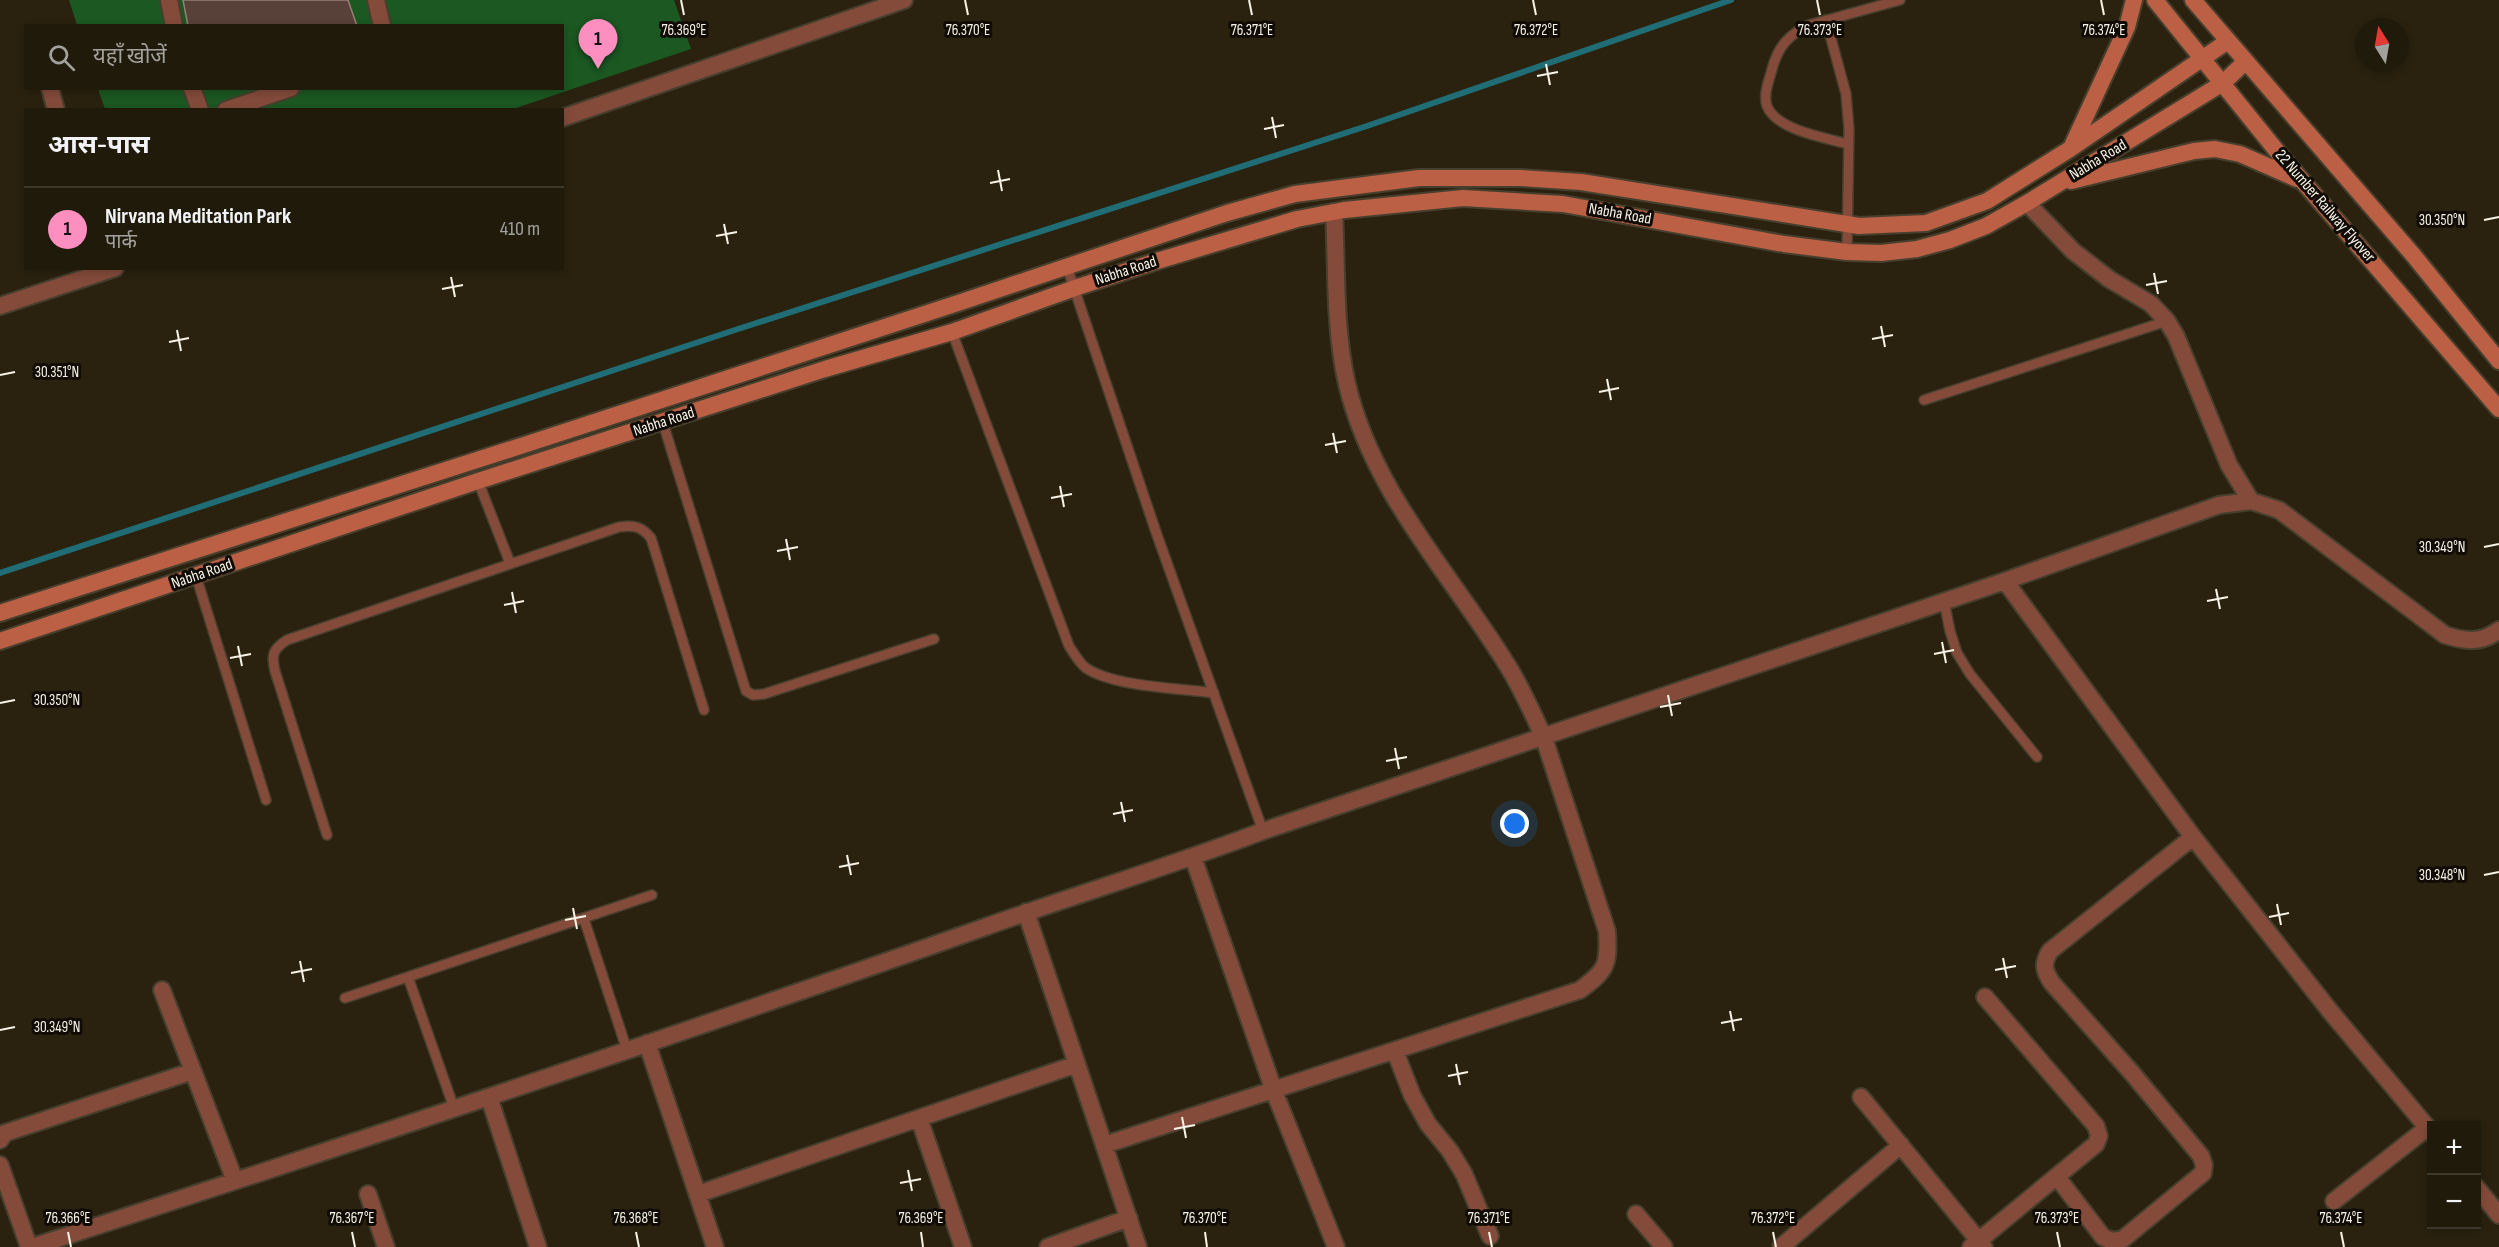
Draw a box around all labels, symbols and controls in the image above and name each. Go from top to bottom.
north arrow [2355,18,2409,72]
pin: 1 [578,20,618,69]
text: 76.369°E [661,21,707,40]
text: 76.370°E [946,21,990,40]
text: 76.371°E [1231,21,1273,40]
text: 76.372°E [1514,21,1558,40]
text: 76.373°E [1798,21,1842,40]
text: 76.374°E [2083,21,2125,40]
search box [24,24,564,90]
icon: search [45,41,78,74]
text: यहाँ खोजें [93,43,167,70]
text: आस-पास [48,130,150,161]
street label: Nabha Road [2066,136,2130,184]
street label: 22 Number Railway Flyover [2271,146,2379,266]
street label: Nabha Road [1587,199,1653,229]
text: Nirvana Meditation Park [105,203,291,230]
text: 30.350°N [2419,211,2465,230]
text: 1 [64,217,71,241]
text: 410 m [500,217,540,241]
text: पार्क [105,230,137,254]
street label: Nabha Road [1093,252,1159,290]
text: 30.351°N [35,363,79,382]
street label: Nabha Road [631,403,697,441]
text: 30.349°N [2419,538,2465,557]
street label: Nabha Road [169,555,235,593]
text: 30.350°N [34,691,80,710]
your location [1500,809,1529,838]
text: 30.348°N [2419,866,2465,885]
text: 30.349°N [34,1018,80,1037]
map controls [2427,1121,2481,1229]
button: + [2427,1121,2481,1175]
button: − [2427,1175,2481,1229]
text: 76.366°E [45,1209,91,1228]
text: 76.367°E [329,1209,375,1228]
text: 76.368°E [614,1209,658,1228]
text: 76.369°E [898,1209,944,1228]
text: 76.370°E [1183,1209,1227,1228]
text: 76.371°E [1468,1209,1510,1228]
text: 76.372°E [1751,1209,1795,1228]
text: 76.373°E [2035,1209,2079,1228]
text: 76.374°E [2320,1209,2362,1228]

